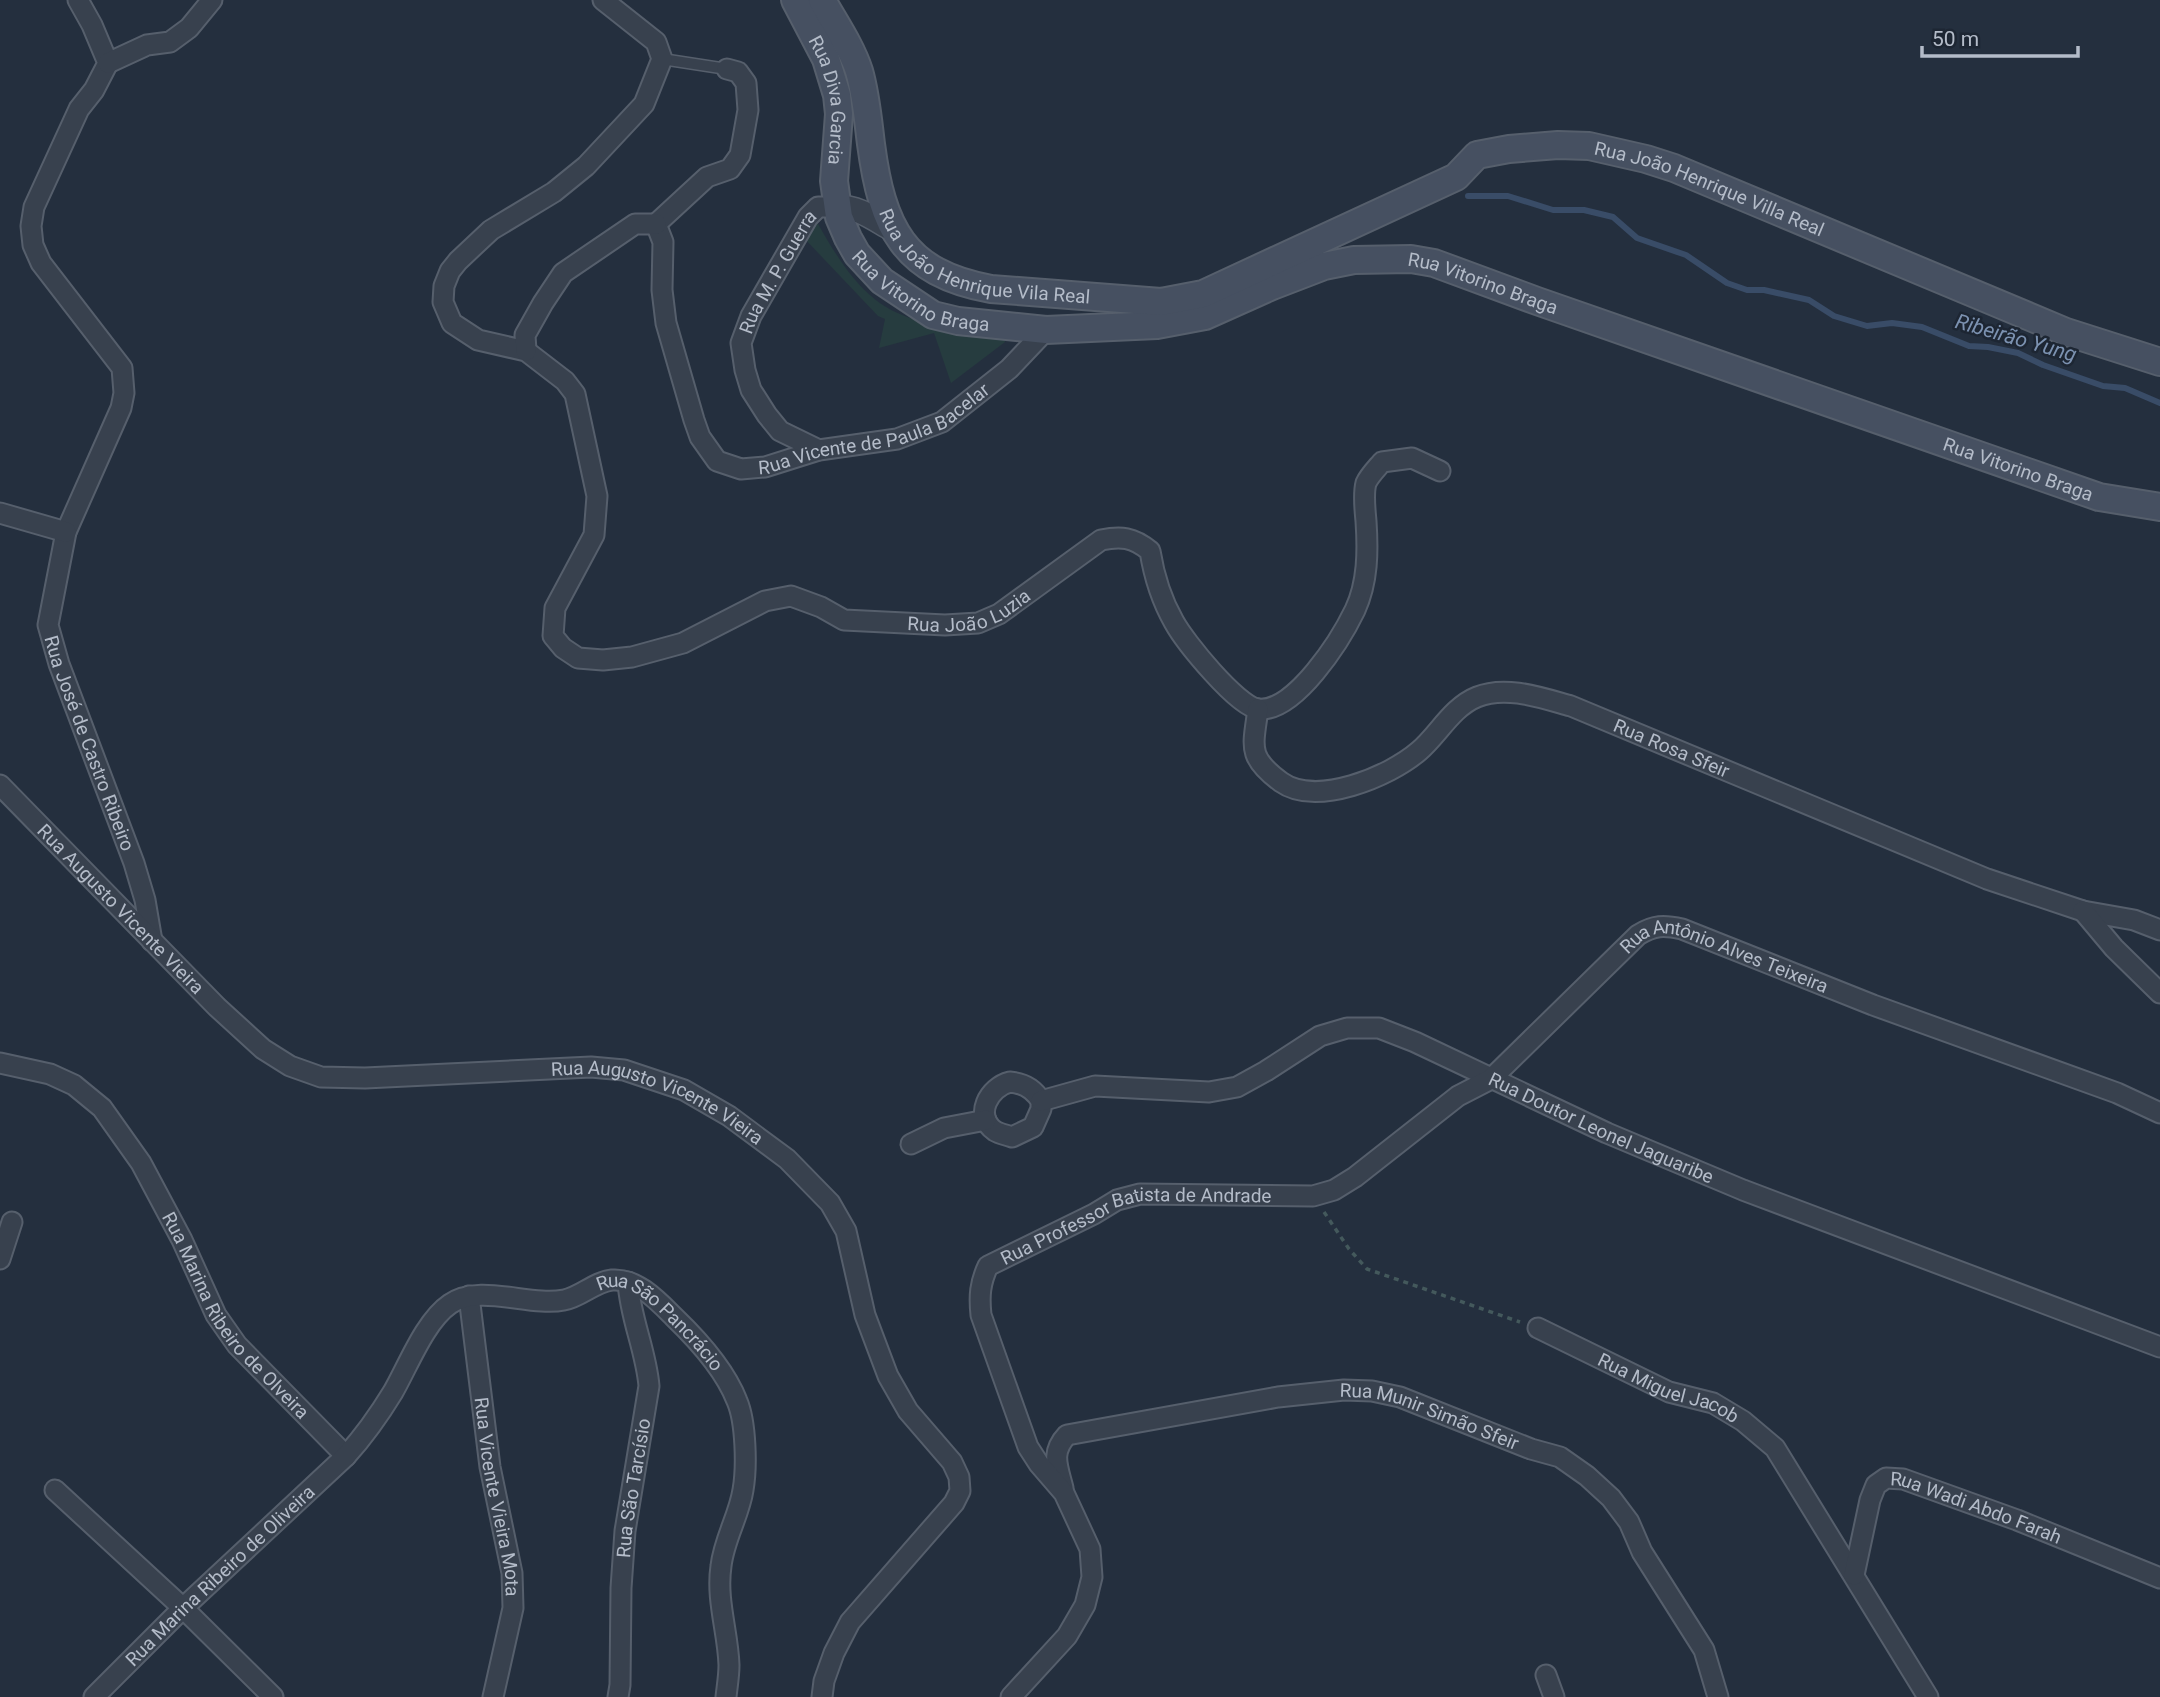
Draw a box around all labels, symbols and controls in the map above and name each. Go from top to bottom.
scale bar [1922,14,2078,58]
text: 50 m [1932,27,1979,51]
street label: Rua Diva Garcia [804,31,851,166]
street label: Rua João Henrique Villa Real [1592,136,1828,241]
street label: Rua M. P. Guerra [734,204,821,337]
street label: Rua João Henrique Vila Real [875,205,1091,308]
street label: Rua Vitorino Braga [847,245,991,336]
street label: Rua Vitorino Braga [1406,247,1561,319]
water label: Ribeirão Yung [1953,309,2079,367]
street label: Rua Vicente de Paula Bacelar [757,377,994,479]
street label: Rua Vitorino Braga [1940,432,2096,506]
street label: Rua João Luzia [907,584,1035,637]
street label: Rua José de Castro Ribeiro [40,633,140,854]
street label: Rua Rosa Sfeir [1610,714,1734,782]
street label: Rua Augusto Vicente Vieira [33,819,209,999]
street label: Rua Antônio Alves Teixeira [1615,915,1832,998]
street label: Rua Augusto Vicente Vieira [550,1055,768,1149]
street label: Rua Doutor Leonel Jaguaribe [1485,1067,1717,1188]
street label: Rua Professor Batista de Andrade [997,1182,1272,1270]
street label: Rua Marina Ribeiro de Olveira [158,1208,314,1423]
street label: Rua São Pancrácio [593,1268,729,1375]
street label: Rua Miguel Jacob [1594,1348,1743,1428]
street label: Rua Munir Simão Sfeir [1339,1378,1523,1455]
street label: Rua Vicente Vieira Mota [470,1396,524,1597]
street label: Rua São Tarcísio [612,1416,655,1559]
street label: Rua Wadi Abdo Farah [1890,1467,2065,1548]
street label: Rua Marina Ribeiro de Oliveira [120,1480,319,1671]

